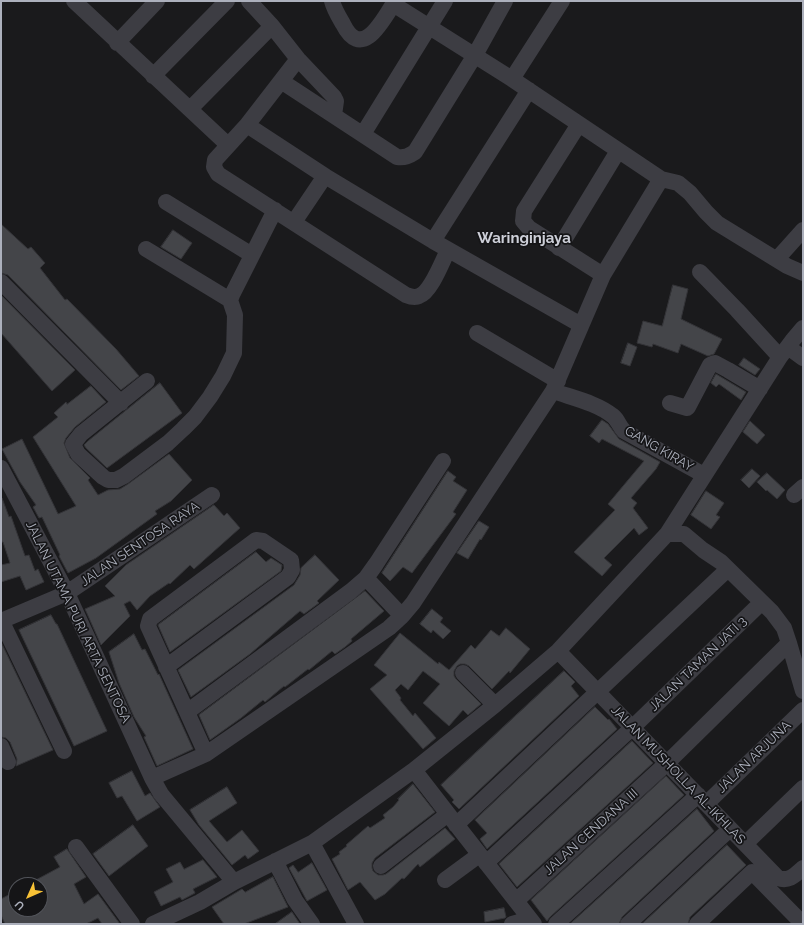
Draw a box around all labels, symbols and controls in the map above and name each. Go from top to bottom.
district label: Waringinjaya [477,229,571,247]
street label: GANG KIRAY [622,423,696,475]
street label: JALAN SENTOSA RAYA [78,498,202,590]
street label: JALAN UTAMA PURI ARTA SENTOSA [22,519,134,725]
street label: JALAN TAMAN JATI 3 [646,613,750,715]
street label: JALAN MUSHOLLA AL-IKHLAS [608,702,748,848]
street label: JALAN ARJUNA [714,718,794,796]
street label: JALAN CENDANA III [541,786,641,878]
north arrow [8,877,48,917]
text: U [12,898,27,913]

